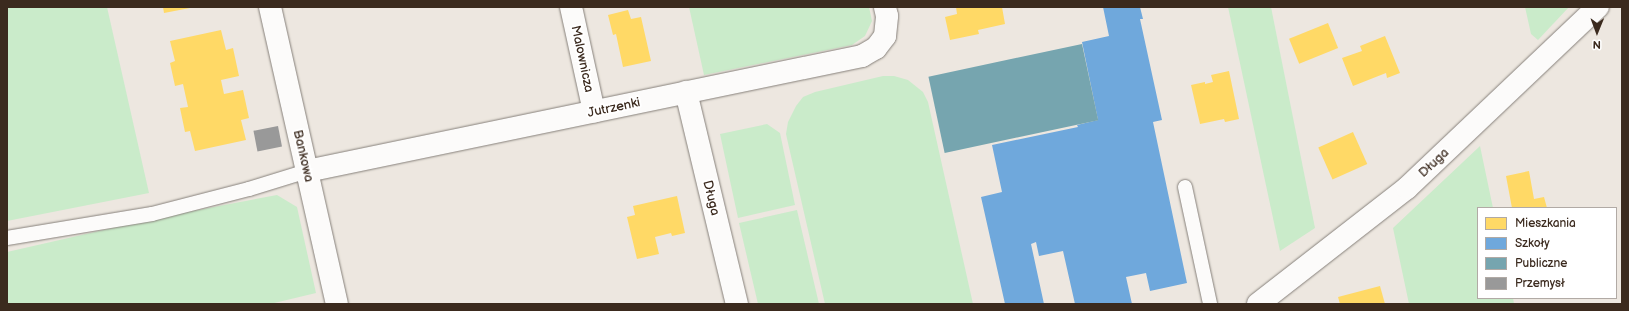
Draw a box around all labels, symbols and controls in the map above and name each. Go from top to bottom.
north arrow [1577,12,1617,52]
street label: Malownicza [567,24,597,94]
text: N [1593,38,1601,51]
street label: Jutrzenki [586,95,642,121]
street label: Bankowa [289,128,317,184]
street label: Długa [1416,145,1452,181]
street label: Długa [699,179,723,217]
legend [1477,207,1617,299]
text: Mieszkania [1515,216,1576,231]
text: Szkoły [1515,236,1550,251]
text: Publiczne [1515,256,1567,271]
text: Przemysł [1515,276,1565,291]

